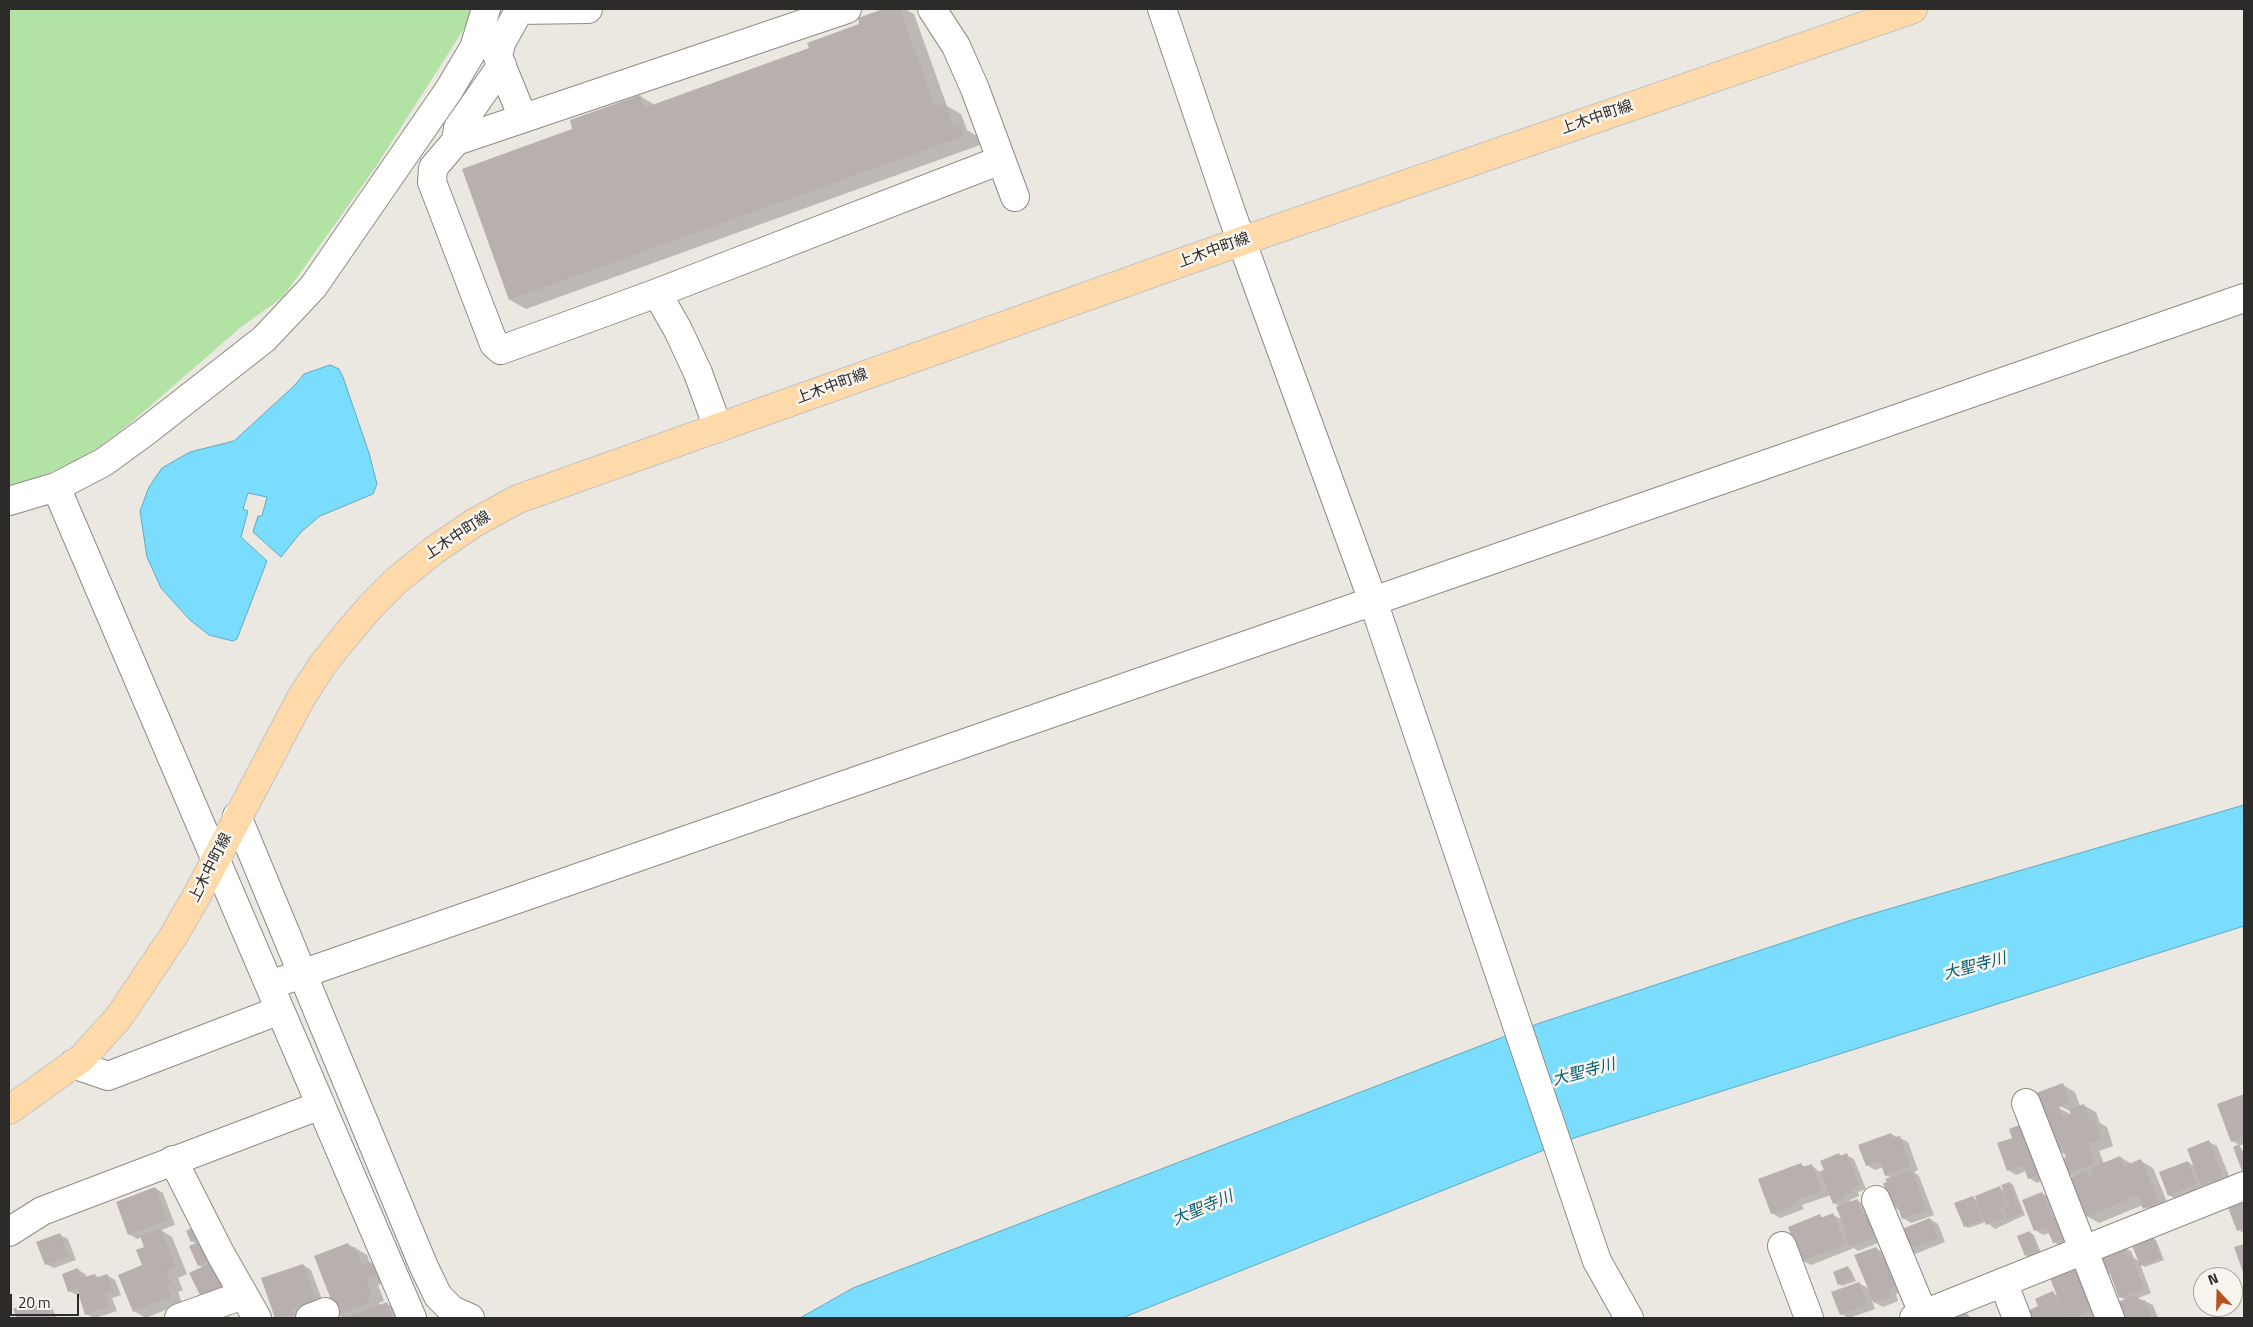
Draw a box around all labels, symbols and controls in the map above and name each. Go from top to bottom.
street label: 上木中町線 [1559,97,1635,139]
street label: 上木中町線 [1176,230,1252,272]
street label: 上木中町線 [794,366,870,408]
street label: 上木中町線 [422,508,494,564]
street label: 上木中町線 [186,831,236,905]
water label: 大聖寺川 [1942,949,2008,985]
water label: 大聖寺川 [1551,1055,1617,1091]
water label: 大聖寺川 [1170,1188,1236,1230]
north arrow [2193,1267,2243,1317]
text: N [2205,1267,2221,1290]
scale bar [12,1284,81,1316]
text: 20 m [18,1291,51,1314]

